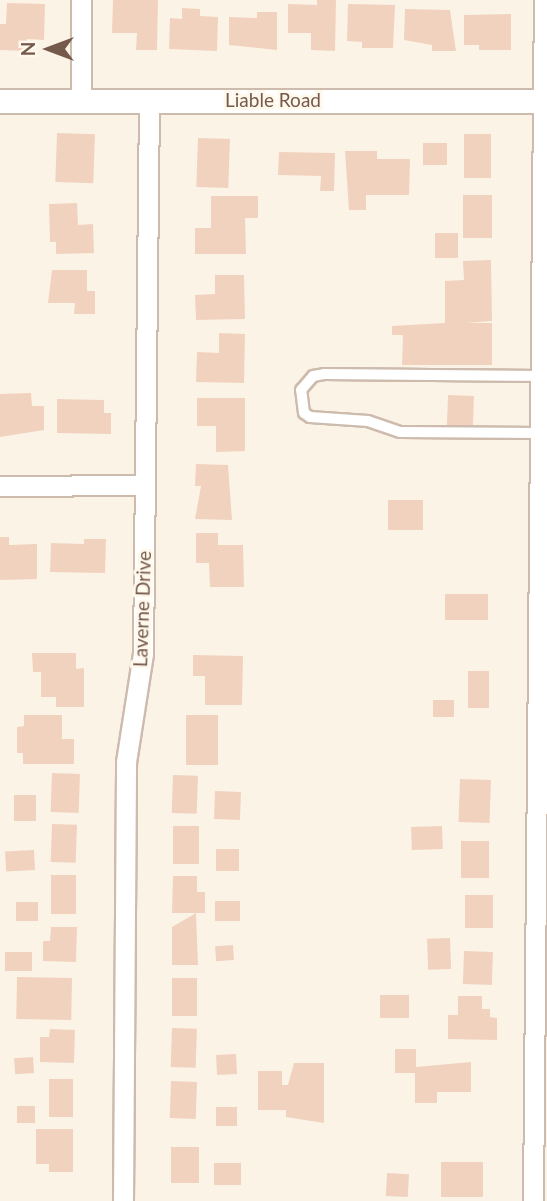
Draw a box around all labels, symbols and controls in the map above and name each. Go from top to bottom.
north arrow [14,14,84,84]
text: N [16,42,39,56]
street label: Liable Road [225,89,321,111]
street label: Laverne Drive [129,550,155,668]

